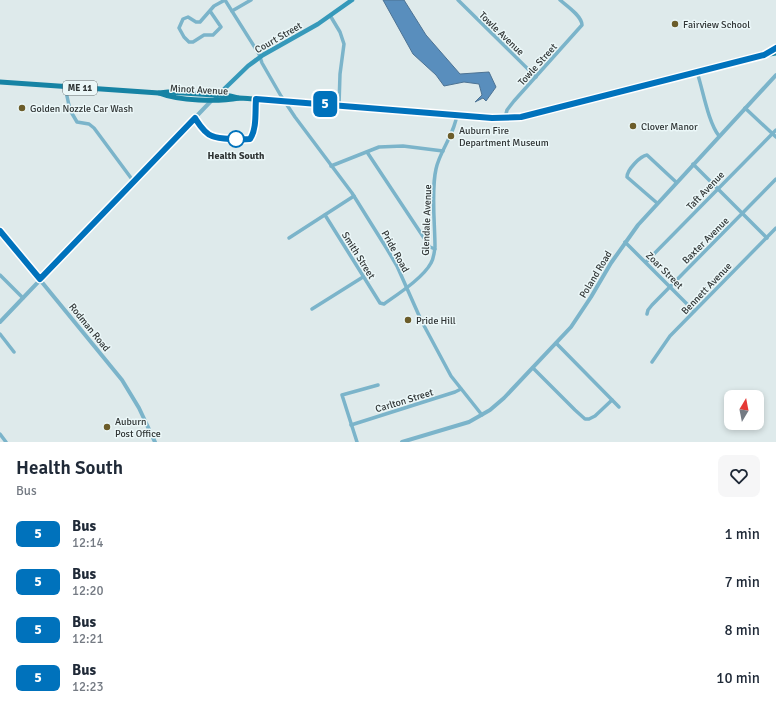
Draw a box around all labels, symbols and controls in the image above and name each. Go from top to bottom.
street label: Towle Avenue [476,9,526,58]
street label: Court Street [253,19,305,56]
marker: Fairview School [670,19,680,29]
place label: Fairview School [683,19,750,31]
street label: Towle Street [516,41,560,88]
road number: ME 11 [63,81,97,95]
street label: Minot Avenue [170,82,228,98]
line badge: 5 [312,91,338,117]
text: 5 [321,95,329,112]
marker: Golden Nozzle Car Wash [17,103,27,113]
place label: Golden Nozzle Car Wash [30,103,133,115]
marker: Clover Manor [628,121,638,131]
place label: Clover Manor [641,121,698,133]
place label: Auburn Fire Department Museum [459,125,549,149]
marker: Health South [227,130,245,148]
marker: Auburn Fire Department Museum [446,131,456,141]
place label: Health South [208,150,265,162]
street label: Taft Avenue [684,169,727,213]
street label: Glendale Avenue [420,184,434,256]
street label: Baxter Avenue [680,215,732,267]
street label: Pride Road [379,228,412,275]
street label: Smith Street [339,230,378,282]
street label: Poland Road [577,249,615,300]
street label: Zoar Street [643,250,686,292]
street label: Bennett Avenue [679,260,734,317]
street label: Rodman Road [66,301,112,354]
marker: Pride Hill [403,315,413,325]
place label: Pride Hill [416,315,456,327]
street label: Carlton Street [374,386,435,415]
north arrow [724,390,764,430]
map controls [724,390,764,430]
place label: Auburn Post Office [115,416,161,440]
marker: Auburn Post Office [102,422,112,432]
button: heart [718,455,760,497]
text: Health South [16,456,123,480]
text: Bus [16,483,37,499]
text: Bus [72,517,96,535]
text: 5 [34,525,42,542]
text: 1 min [724,525,760,543]
text: 12:14 [72,535,104,551]
text: Bus [72,565,96,583]
text: 5 [34,573,42,590]
text: 7 min [724,573,760,591]
text: 12:20 [72,583,104,599]
text: Bus [72,613,96,631]
text: 5 [34,621,42,638]
text: 8 min [724,621,760,639]
text: 12:21 [72,631,104,647]
text: Bus [72,661,96,679]
text: 5 [34,669,42,686]
text: 10 min [716,669,760,687]
text: 12:23 [72,679,104,695]

